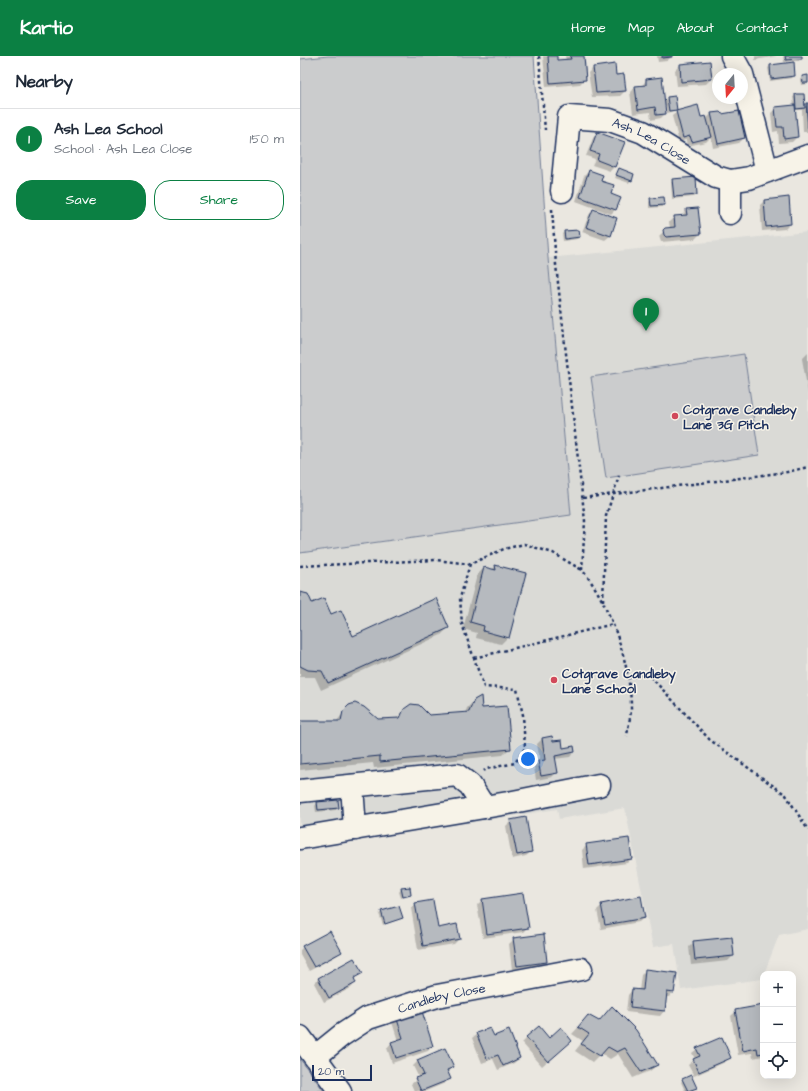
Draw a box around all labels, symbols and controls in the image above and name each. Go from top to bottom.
text: Kartio [20,15,73,42]
text: Home [571,18,606,38]
text: Map [628,18,654,38]
text: About [676,18,714,38]
text: Contact [736,18,788,38]
north arrow [712,68,748,104]
text: Nearby [16,70,73,94]
street label: Ash Lea Close [610,114,694,169]
text: Ash Lea School [54,119,163,140]
text: 1 [28,130,30,148]
text: 150 m [250,130,284,148]
text: School · Ash Lea Close [54,140,192,158]
button: Save [16,180,146,220]
button: Share [154,180,284,220]
pin: 1 [633,298,659,331]
place label: Cotgrave Candleby Lane 3G Pitch [683,401,798,434]
marker: Cotgrave Candleby Lane 3G Pitch [670,411,680,421]
place label: Cotgrave Candleby Lane School [562,665,677,698]
marker: Cotgrave Candleby Lane School [549,675,559,685]
your location [518,749,538,769]
map controls [760,971,796,1079]
button: + [760,971,796,1007]
street label: Candleby Close [396,979,487,1018]
button: − [760,1007,796,1043]
button: locate [760,1043,796,1079]
scale bar [312,1063,372,1082]
text: 20 m [318,1064,344,1079]

